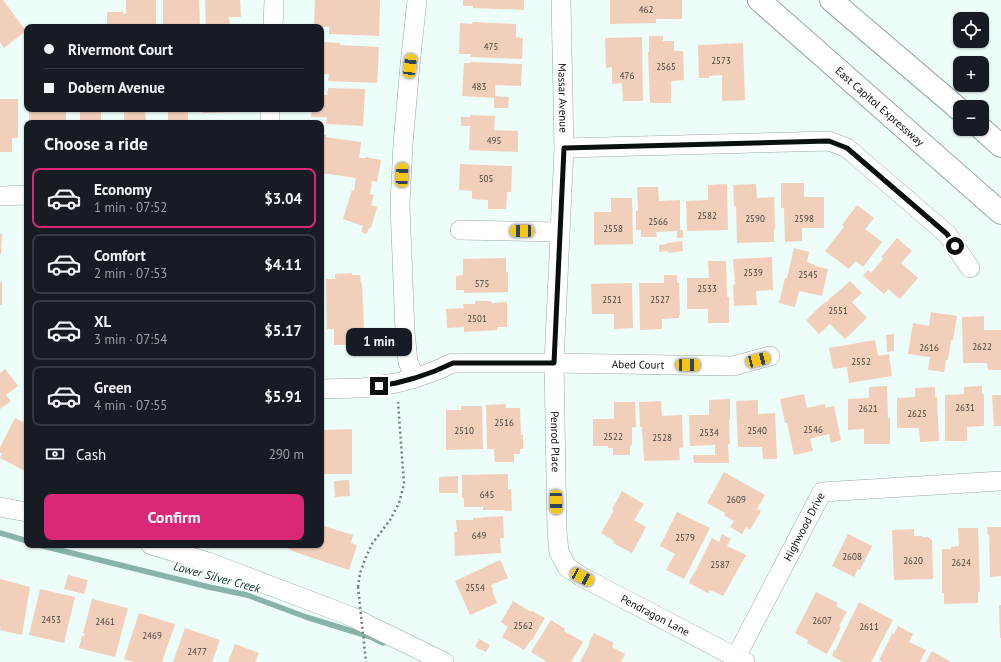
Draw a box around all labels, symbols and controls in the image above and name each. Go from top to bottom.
house number: 462 [639,4,653,15]
map controls [953,12,989,136]
button: locate [953,12,989,48]
text: Rivermont Court [68,40,173,59]
house number: 475 [484,41,498,52]
car [403,53,417,79]
house number: 2573 [711,55,731,66]
button: + [953,56,989,92]
house number: 2565 [656,61,676,72]
street label: Massar Avenue [555,63,571,133]
street label: East Capitol Expressway [833,64,928,150]
house number: 476 [620,70,634,81]
text: Dobern Avenue [68,78,165,97]
house number: 483 [472,81,486,92]
button: − [953,100,989,136]
text: Choose a ride [44,132,148,155]
house number: 495 [487,135,501,146]
car [396,163,408,187]
house number: 505 [479,173,493,184]
icon: car [46,180,82,216]
text: Economy [94,180,152,199]
text: $3.04 [264,189,302,208]
text: 1 min · 07:52 [94,199,167,216]
house number: 2582 [697,210,717,221]
house number: 2590 [745,213,765,224]
house number: 2598 [794,213,814,224]
house number: 2566 [648,216,668,227]
house number: 2558 [603,223,623,234]
car [510,225,534,237]
route start [946,237,964,255]
icon: car [46,246,82,282]
text: Comfort [94,246,146,265]
text: $4.11 [264,255,302,274]
text: 2 min · 07:53 [94,265,167,282]
house number: 2539 [743,267,763,278]
house number: 2545 [798,269,818,280]
house number: 575 [475,278,489,289]
house number: 2533 [697,283,717,294]
house number: 2521 [602,294,622,305]
house number: 2527 [650,294,670,305]
house number: 2551 [828,305,848,316]
icon: car [46,312,82,348]
text: XL [94,312,111,331]
house number: 2501 [467,313,487,324]
text: $5.17 [264,321,302,340]
callout: 1 min [346,328,412,356]
text: 3 min · 07:54 [94,331,167,348]
text: 1 min [363,333,395,350]
house number: 2622 [972,341,992,352]
house number: 2616 [919,342,939,353]
car [745,351,771,369]
house number: 2552 [851,356,871,367]
street label: Abed Court [612,357,665,372]
car [676,359,700,371]
route end [370,377,388,395]
icon: car [46,378,82,414]
text: Green [94,378,132,397]
text: $5.91 [264,387,302,406]
text: 4 min · 07:55 [94,397,167,414]
house number: 2631 [955,402,975,413]
house number: 2621 [858,403,878,414]
house number: 2625 [907,408,927,419]
street label: Penrod Place [548,411,563,473]
house number: 2516 [494,417,514,428]
house number: 2546 [803,424,823,435]
house number: 2510 [454,425,474,436]
house number: 2540 [747,425,767,436]
house number: 2534 [699,427,719,438]
house number: 2522 [603,431,623,442]
house number: 2528 [652,432,672,443]
icon: cash [44,443,66,465]
text: Cash [76,445,106,464]
text: 290 m [269,446,304,463]
house number: 645 [480,489,494,500]
car [550,490,562,514]
street label: Highwood Drive [780,490,828,563]
button: Confirm [44,494,304,540]
house number: 2609 [726,494,746,505]
house number: 649 [472,530,486,541]
house number: 2579 [675,532,695,543]
house number: 2608 [842,551,862,562]
house number: 2620 [903,555,923,566]
house number: 2624 [951,557,971,568]
water label: Lower Silver Creek [172,558,263,596]
house number: 2587 [710,559,730,570]
car [569,566,595,588]
house number: 2554 [465,582,485,593]
street label: Pendragon Lane [618,591,692,639]
house number: 2453 [41,614,61,625]
house number: 2607 [812,615,832,626]
house number: 2461 [95,616,115,627]
house number: 2562 [513,620,533,631]
house number: 2611 [859,621,879,632]
house number: 2469 [142,630,162,641]
house number: 2477 [187,646,207,657]

